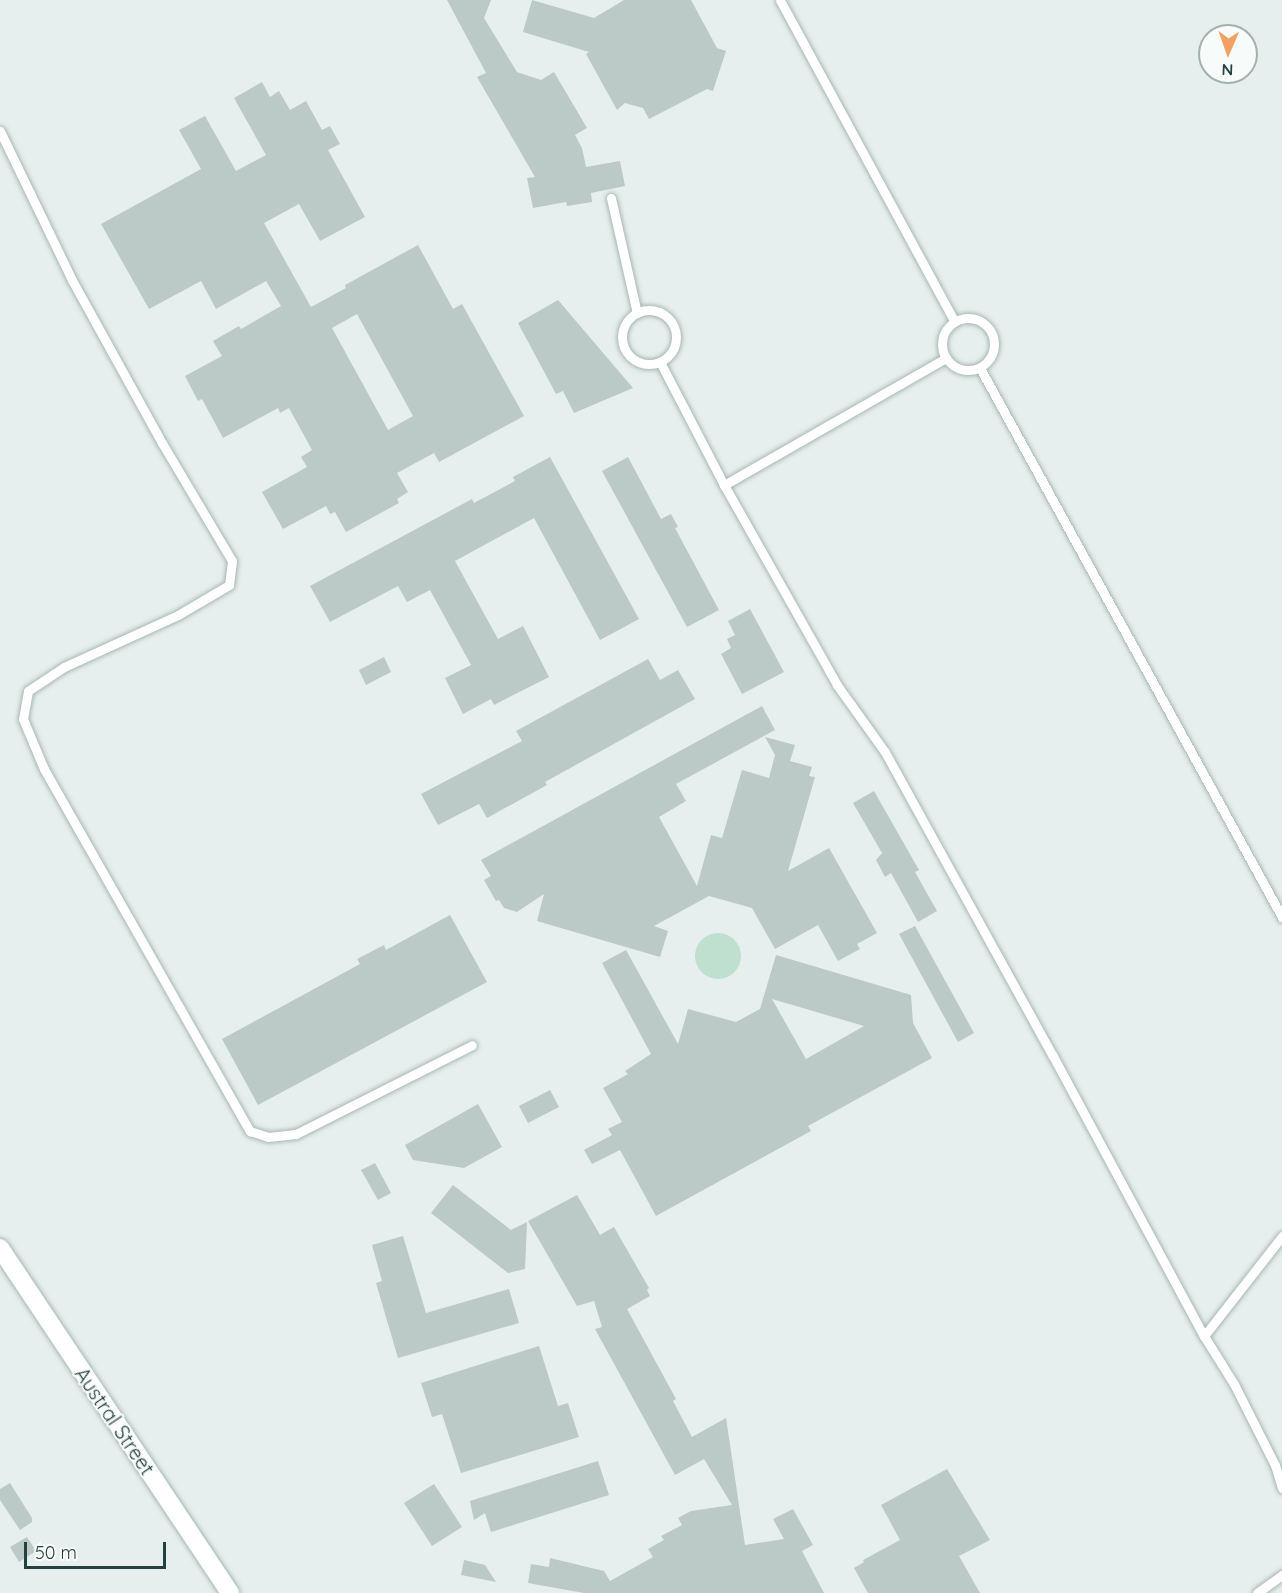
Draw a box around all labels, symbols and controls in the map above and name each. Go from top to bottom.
north arrow [1198,24,1258,84]
text: N [1221,60,1234,80]
street label: Austral Street [70,1363,160,1479]
scale bar [27,1530,170,1568]
text: 50 m [35,1541,77,1564]

